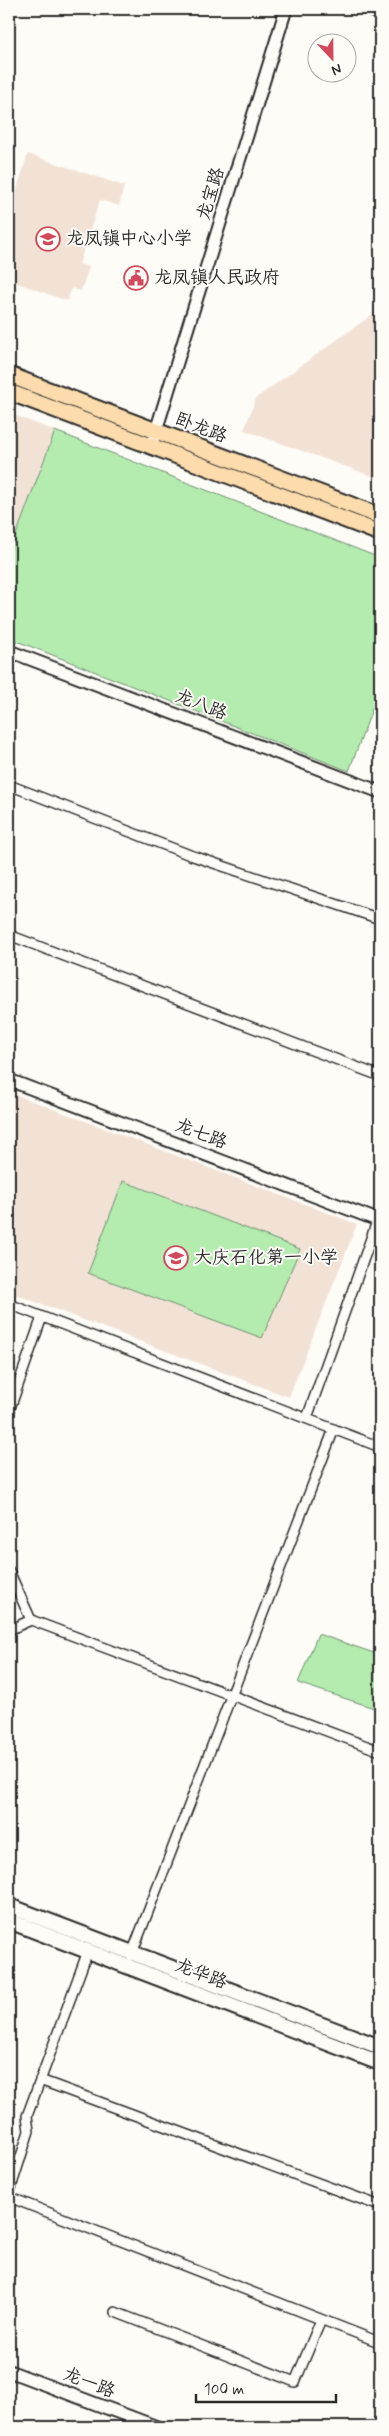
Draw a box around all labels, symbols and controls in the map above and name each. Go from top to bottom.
north arrow [306,32,356,82]
text: N [329,59,344,79]
street label: 龙宝路 [192,165,230,223]
school or university icon: 龙凤镇中心小学 [35,226,61,252]
place label: 龙凤镇中心小学 [66,227,192,251]
public building icon: 龙凤镇人民政府 [123,265,149,291]
place label: 龙凤镇人民政府 [154,266,280,290]
street label: 卧龙路 [171,407,231,449]
street label: 龙八路 [171,684,231,726]
street label: 龙七路 [171,1113,231,1155]
school or university icon: 大庆石化第一小学 [163,1245,189,1271]
place label: 大庆石化第一小学 [194,1246,338,1270]
street label: 龙华路 [171,1953,231,1995]
street label: 龙一路 [59,2362,119,2404]
scale bar [196,2371,336,2403]
text: 100 m [204,2380,244,2400]

